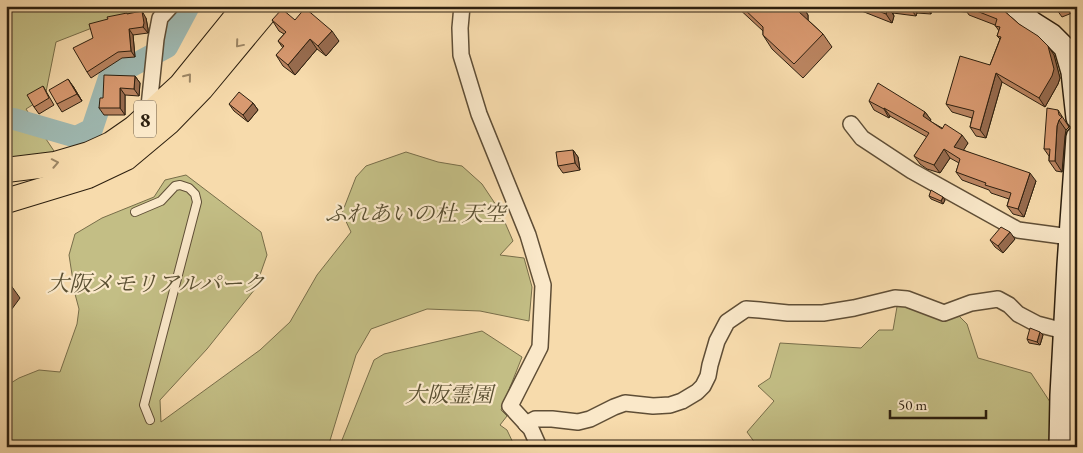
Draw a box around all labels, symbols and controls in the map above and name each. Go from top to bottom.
one-way arrow [235,38,244,47]
one-way arrow [182,74,190,83]
road number: 8 [134,100,156,138]
one-way arrow [50,159,59,169]
park label: ふれあいの杜 天空 [325,199,508,228]
park label: 大阪メモリアルパーク [47,269,265,298]
park label: 大阪霊園 [405,380,496,409]
scale bar [890,388,987,420]
text: 50 m [898,395,927,414]

